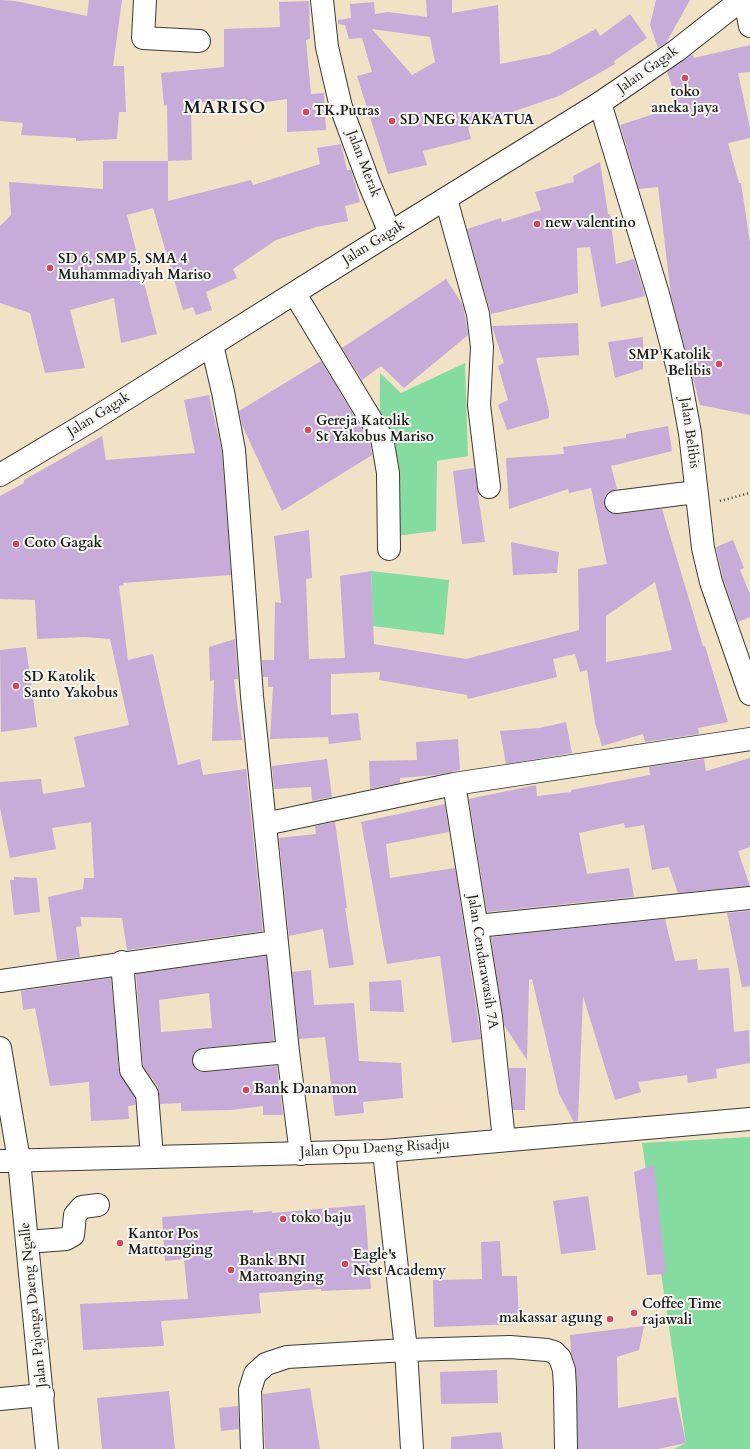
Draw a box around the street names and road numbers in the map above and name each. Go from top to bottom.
street label: Jalan Gagak [614,43,682,97]
street label: Jalan Merak [343,128,383,200]
street label: Jalan Gagak [340,217,408,269]
street label: Jalan Gagak [65,389,133,441]
street label: Jalan Belibis [676,396,702,470]
street label: Jalan Cendarawasih 7A [463,893,501,1031]
street label: Jalan Opu Daeng Risadju [300,1137,450,1161]
street label: Jalan Pajonga Daeng Ngalle [17,1221,51,1389]

